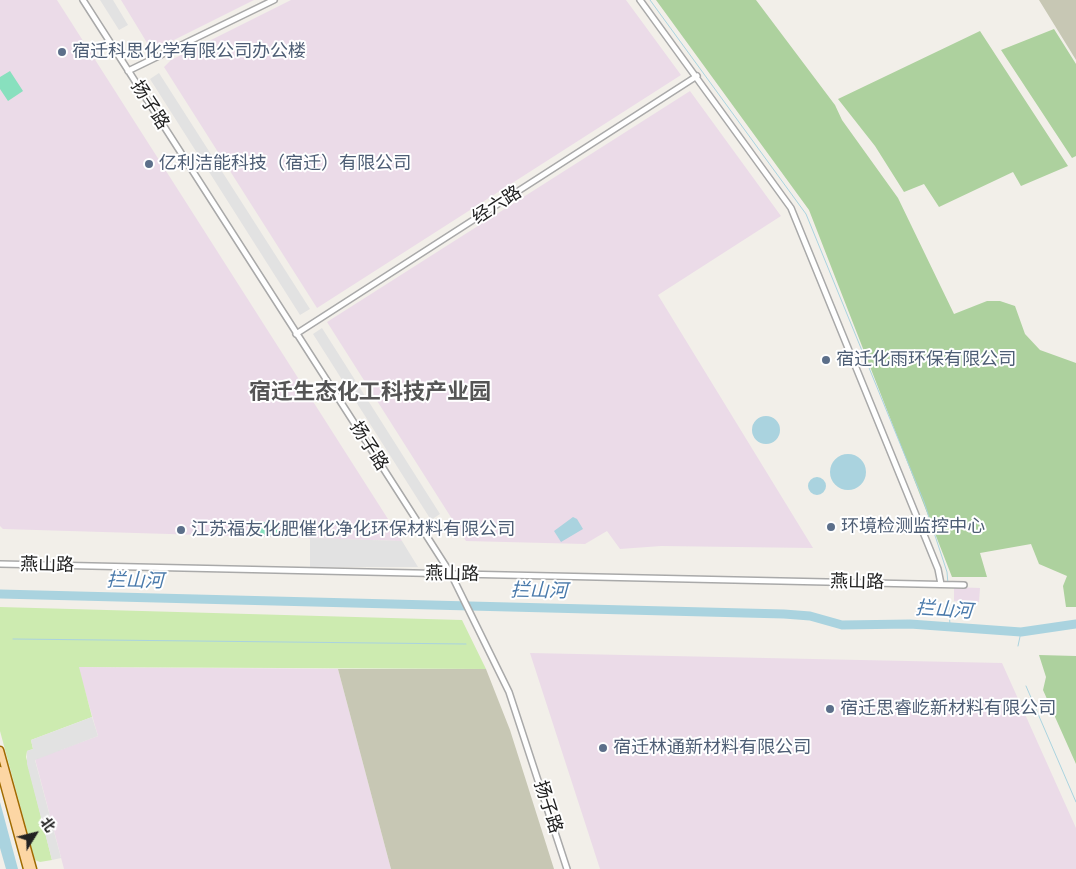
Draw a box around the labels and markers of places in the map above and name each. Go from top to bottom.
place label: 宿迁科思化学有限公司办公楼 [72,41,306,63]
marker: 宿迁科思化学有限公司办公楼 [56,46,68,58]
place label: 亿利洁能科技（宿迁）有限公司 [159,153,411,175]
marker: 亿利洁能科技（宿迁）有限公司 [143,158,155,170]
place label: 宿迁化雨环保有限公司 [836,349,1016,371]
marker: 宿迁化雨环保有限公司 [820,354,832,366]
place label: 环境检测监控中心 [841,516,985,538]
place label: 江苏福友化肥催化净化环保材料有限公司 [191,519,515,541]
marker: 环境检测监控中心 [825,521,837,533]
marker: 江苏福友化肥催化净化环保材料有限公司 [175,524,187,536]
place label: 宿迁思睿屹新材料有限公司 [840,698,1056,720]
marker: 宿迁思睿屹新材料有限公司 [824,703,836,715]
place label: 宿迁林通新材料有限公司 [613,737,811,759]
marker: 宿迁林通新材料有限公司 [597,742,609,754]

